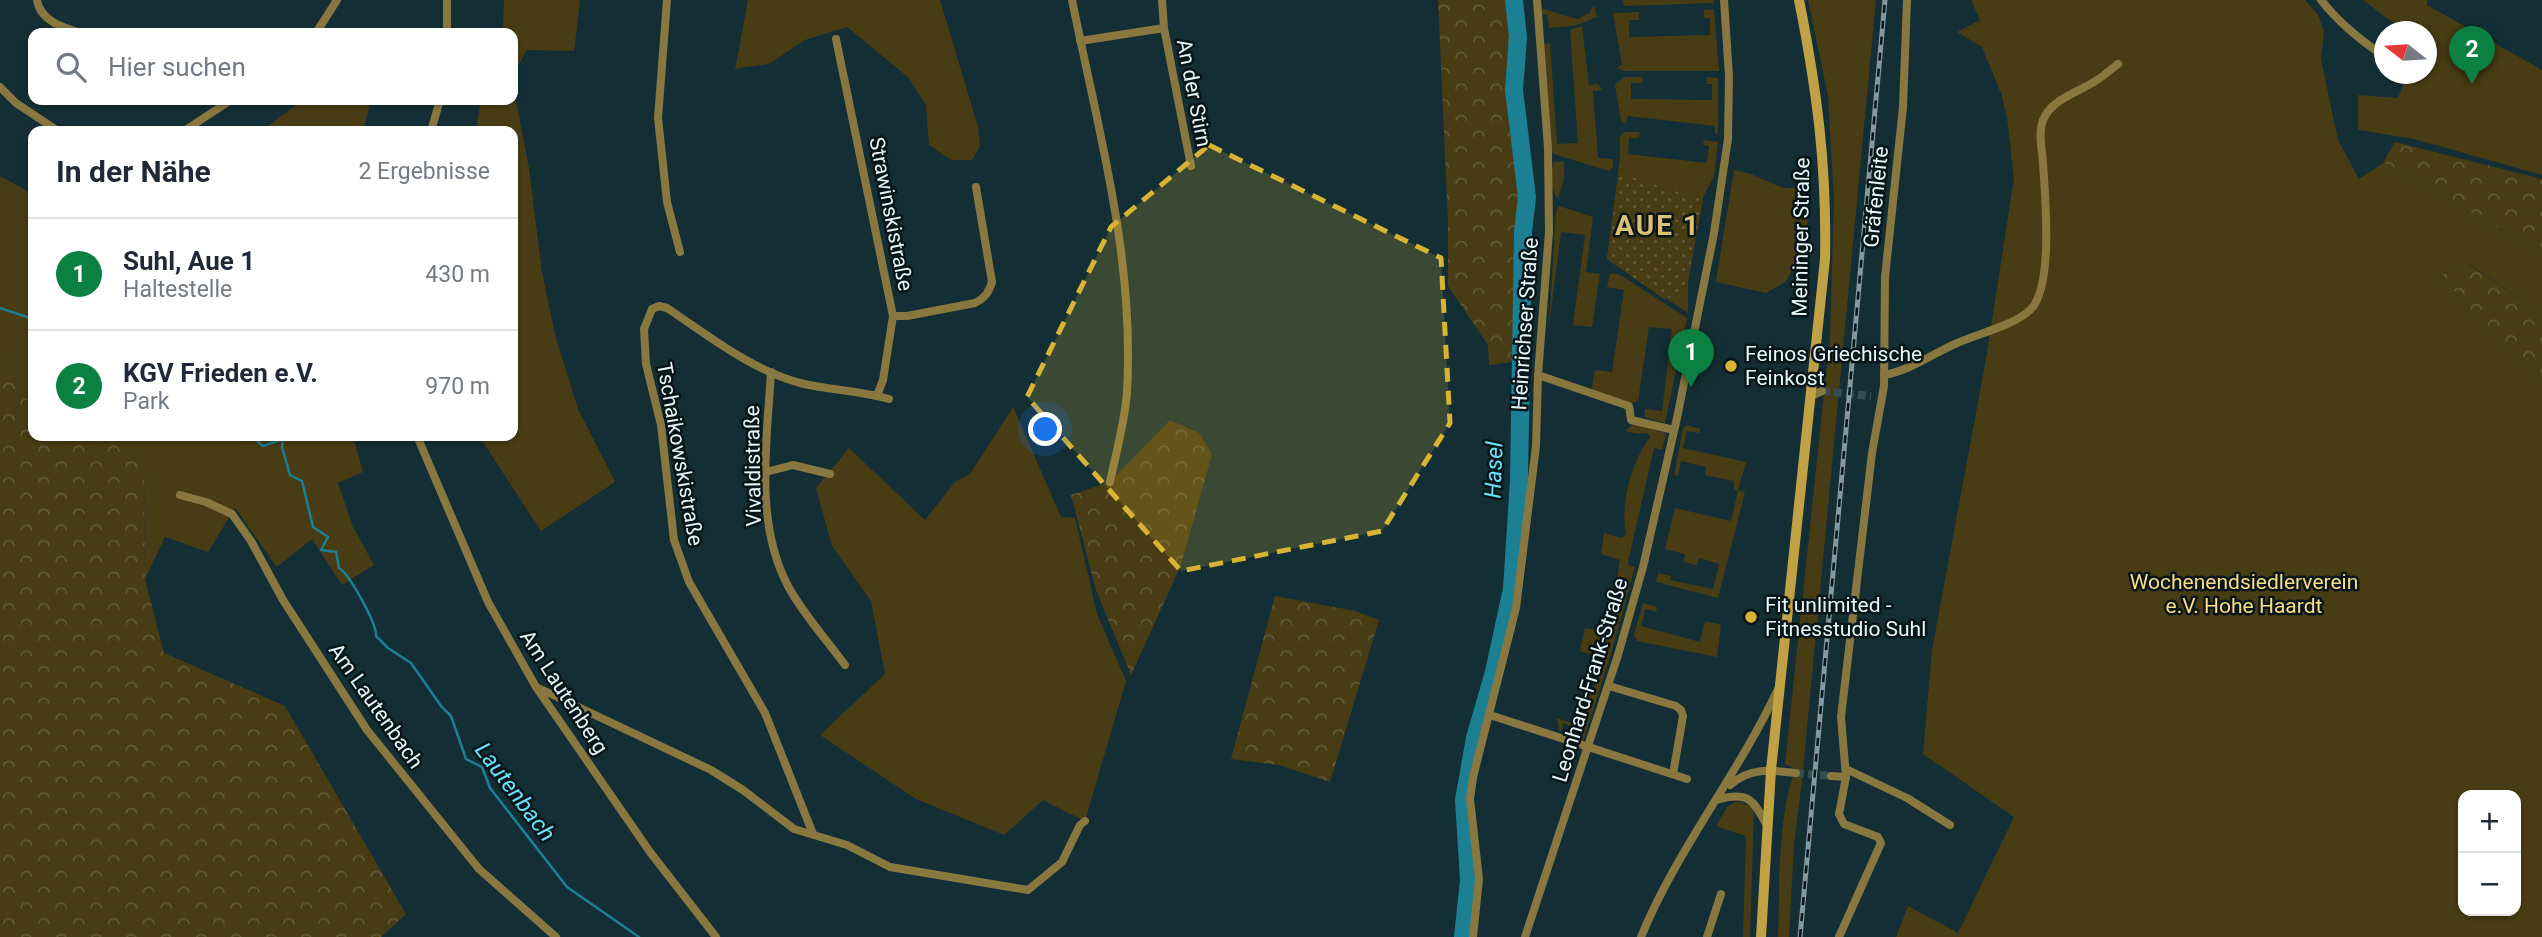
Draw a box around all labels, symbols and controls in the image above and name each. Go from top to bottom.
north arrow [2374,21,2437,84]
pin: 2 [2449,26,2495,84]
search box [28,28,518,105]
street label: An der Stirn [1172,37,1216,149]
icon: search [52,48,90,86]
text: Hier suchen [108,52,246,82]
street label: Strawinskistraße [864,135,918,293]
street label: Gräfenleite [1859,145,1893,249]
text: In der Nähe [56,154,211,189]
street label: Meininger Straße [1788,157,1814,317]
text: 2 Ergebnisse [358,158,490,185]
district label: AUE 1 [1615,209,1701,242]
street label: Heinrichser Straße [1507,237,1543,411]
text: Suhl, Aue 1 [123,246,255,276]
text: 1 [72,261,86,288]
text: 430 m [425,261,490,288]
text: Haltestelle [123,276,232,303]
pin: 1 [1668,329,1714,387]
place label: Feinos Griechische Feinkost [1745,342,1922,390]
text: KGV Frieden e.V. [123,358,318,388]
marker: Feinos Griechische Feinkost [1723,358,1739,374]
street label: Tschaikowskistraße [652,360,708,548]
text: 2 [72,373,86,400]
text: 970 m [425,373,490,400]
text: Park [123,388,169,415]
street label: Vivaldistraße [740,405,766,527]
your location [1028,412,1062,446]
water label: Hasel [1480,441,1509,499]
park label: Wochenendsiedlerverein e.V. Hohe Haardt [2130,570,2358,618]
street label: Leonhard-Frank-Straße [1548,575,1632,785]
place label: Fit unlimited - Fitnesstudio Suhl [1765,593,1926,641]
marker: Fit unlimited - Fitnesstudio Suhl [1743,609,1759,625]
street label: Am Lautenberg [515,626,613,758]
street label: Am Lautenbach [324,639,428,773]
water label: Lautenbach [469,737,561,847]
map controls [2458,790,2521,916]
button: + [2458,790,2521,853]
button: − [2458,853,2521,916]

